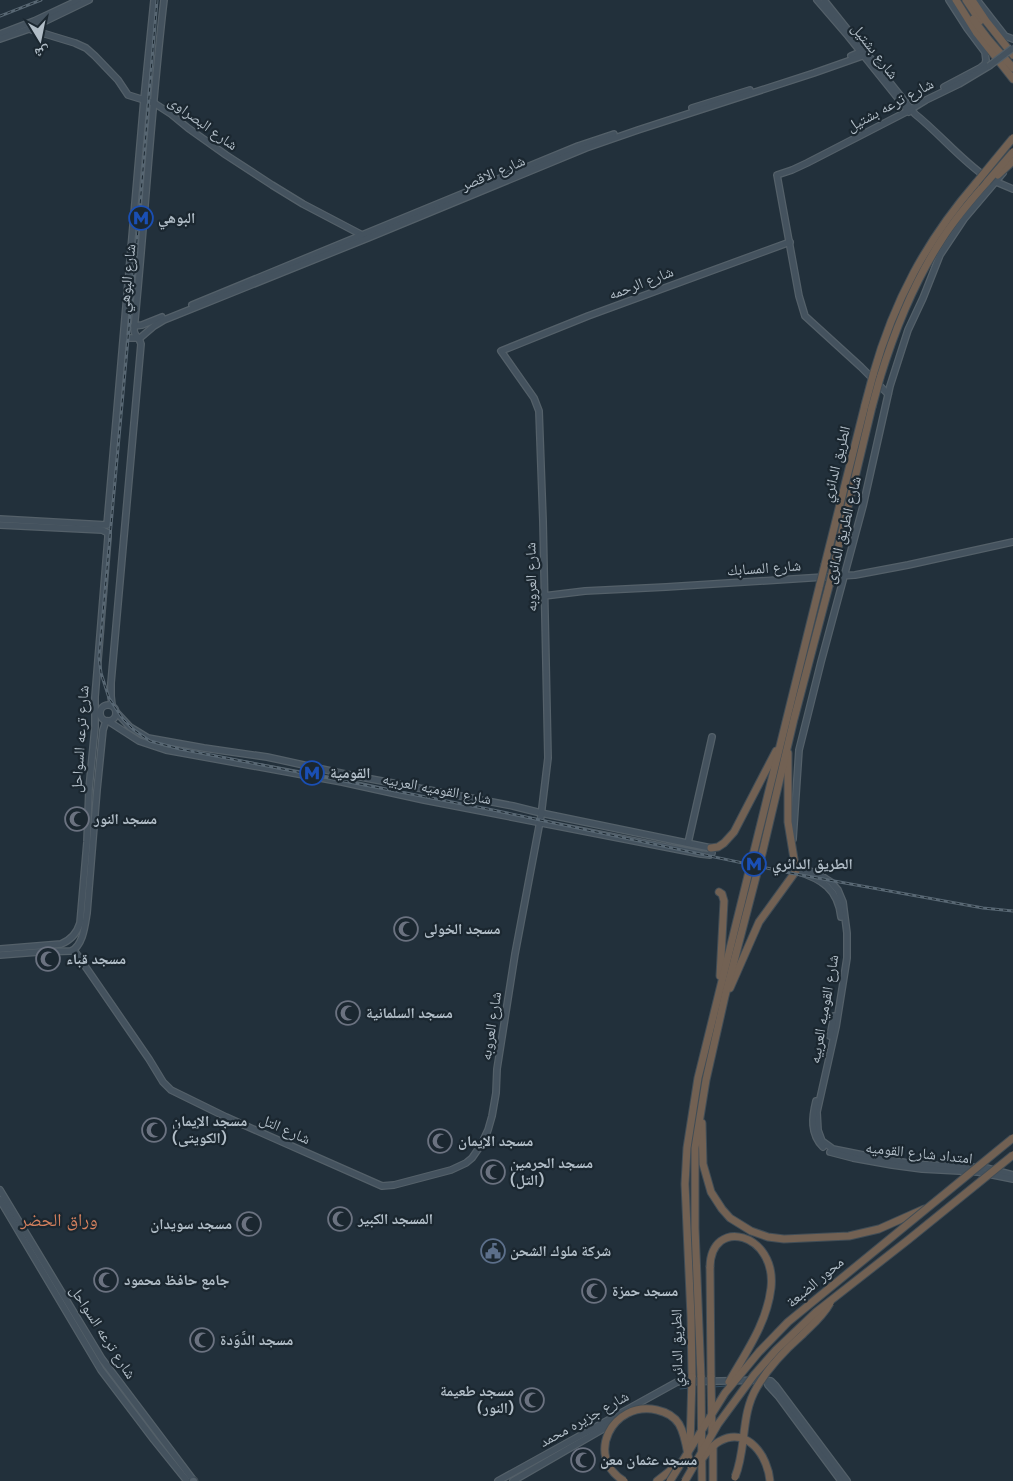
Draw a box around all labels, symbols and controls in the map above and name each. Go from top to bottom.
north arrow [15,15,65,65]
street label: شارع بشتيل [847,19,903,83]
text: ش [33,43,51,63]
street label: شارع ترعه بشتيل [843,74,937,136]
street label: شارع البصراوى [164,91,242,155]
street label: شارع الاقصر [457,150,528,196]
metro station icon: البوهي [128,205,154,231]
place label: البوهي [158,208,195,230]
street label: شارع البوهي [113,243,142,313]
street label: شارع الرحمه [606,261,676,304]
street label: الطريق الدائري [817,424,857,505]
street label: شارع الطريق الدائرى [820,474,866,586]
street label: شارع العروبه [520,542,542,612]
street label: شارع المسابك [726,555,802,581]
street label: شارع ترعه السواحل [66,684,94,793]
metro station icon: القومية [299,760,325,786]
place label: القومية [330,763,371,783]
street label: شارع القوميه العربيه [381,769,493,809]
mosque icon: مسجد النور [64,806,90,832]
place label: مسجد النور [93,809,157,829]
metro station icon: الطريق الدائري [741,851,767,877]
place label: الطريق الدائري [772,854,853,876]
mosque icon: مسجد الخولى [393,916,419,942]
place label: مسجد الخولى [424,919,501,939]
mosque icon: مسجد قباء [35,946,61,972]
place label: مسجد قباء [66,949,126,969]
street label: شارع القوميه العربيه [805,953,843,1065]
street label: شارع العروبه [476,990,506,1062]
mosque icon: مسجد السلمانية [335,1000,361,1026]
place label: مسجد السلمانية [366,1003,453,1023]
street label: شارع التل [256,1109,314,1149]
place label: مسجد الإيمان (الكويتى) [172,1111,247,1148]
mosque icon: مسجد الإيمان (الكويتى) [141,1117,167,1143]
mosque icon: مسجد الإيمان [427,1128,453,1154]
place label: مسجد الإيمان [458,1131,533,1151]
street label: امتداد شارع القوميه [864,1137,974,1169]
place label: مسجد الحرمين (التل) [510,1153,593,1190]
mosque icon: مسجد الحرمين (التل) [480,1159,506,1185]
mosque icon: المسجد الكبير [327,1206,353,1232]
district label: وراق الحضر [19,1208,98,1232]
place label: المسجد الكبير [357,1209,433,1229]
mosque icon: مسجد سويدان [236,1211,262,1237]
place label: مسجد سويدان [150,1214,232,1234]
public building icon: شركة ملوك الشحن [480,1238,506,1264]
place label: شركة ملوك الشحن [510,1241,611,1261]
street label: محور الضبعة [782,1252,848,1312]
mosque icon: جامع حافظ محمود [93,1267,119,1293]
place label: جامع حافظ محمود [124,1270,230,1290]
mosque icon: مسجد حمزة [581,1278,607,1304]
street label: شارع ترعه السواحل [65,1281,141,1383]
place label: مسجد حمزة [612,1281,678,1301]
street label: الطريق الدائري [666,1309,689,1387]
mosque icon: مسجد الدَّوَدة [189,1327,215,1353]
place label: مسجد الدَّوَدة [220,1330,293,1350]
place label: مسجد طعيمة (النور) [440,1381,514,1418]
street label: شارع جزيره محمد [536,1386,632,1452]
mosque icon: مسجد طعيمة (النور) [519,1387,545,1413]
mosque icon: مسجد عثمان معن [570,1447,596,1473]
place label: مسجد عثمان معن [600,1450,697,1470]

